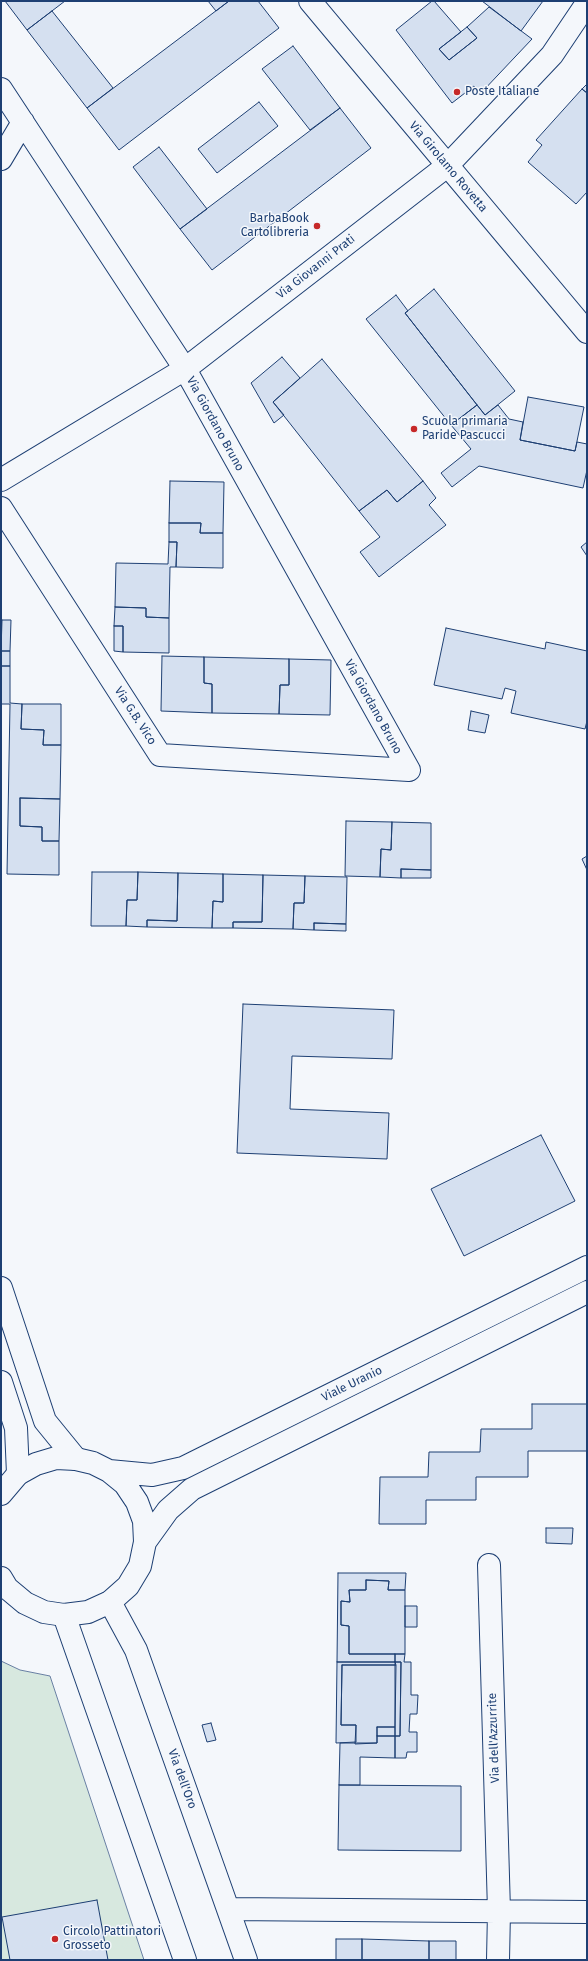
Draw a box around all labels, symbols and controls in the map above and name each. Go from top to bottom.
place label: Poste Italiane [465,85,539,99]
marker: Poste Italiane [452,87,462,97]
street label: Via Girolamo Rovetta [406,119,490,215]
place label: BarbaBook Cartolibreria [241,212,309,240]
marker: BarbaBook Cartolibreria [312,221,322,231]
street label: Via Giovanni Prati [274,232,358,302]
street label: Via Giordano Bruno [183,374,247,474]
place label: Scuola primaria Paride Pascucci [422,415,508,443]
marker: Scuola primaria Paride Pascucci [409,424,419,434]
street label: Via Giordano Bruno [341,657,405,757]
street label: Via G.B. Vico [111,684,159,748]
street label: Viale Uranio [319,1363,385,1405]
street label: Via dell'Azzurrite [485,1693,503,1783]
street label: Via dell'Oro [165,1747,199,1811]
place label: Circolo Pattinatori Grosseto [63,1925,161,1953]
marker: Circolo Pattinatori Grosseto [50,1934,60,1944]

